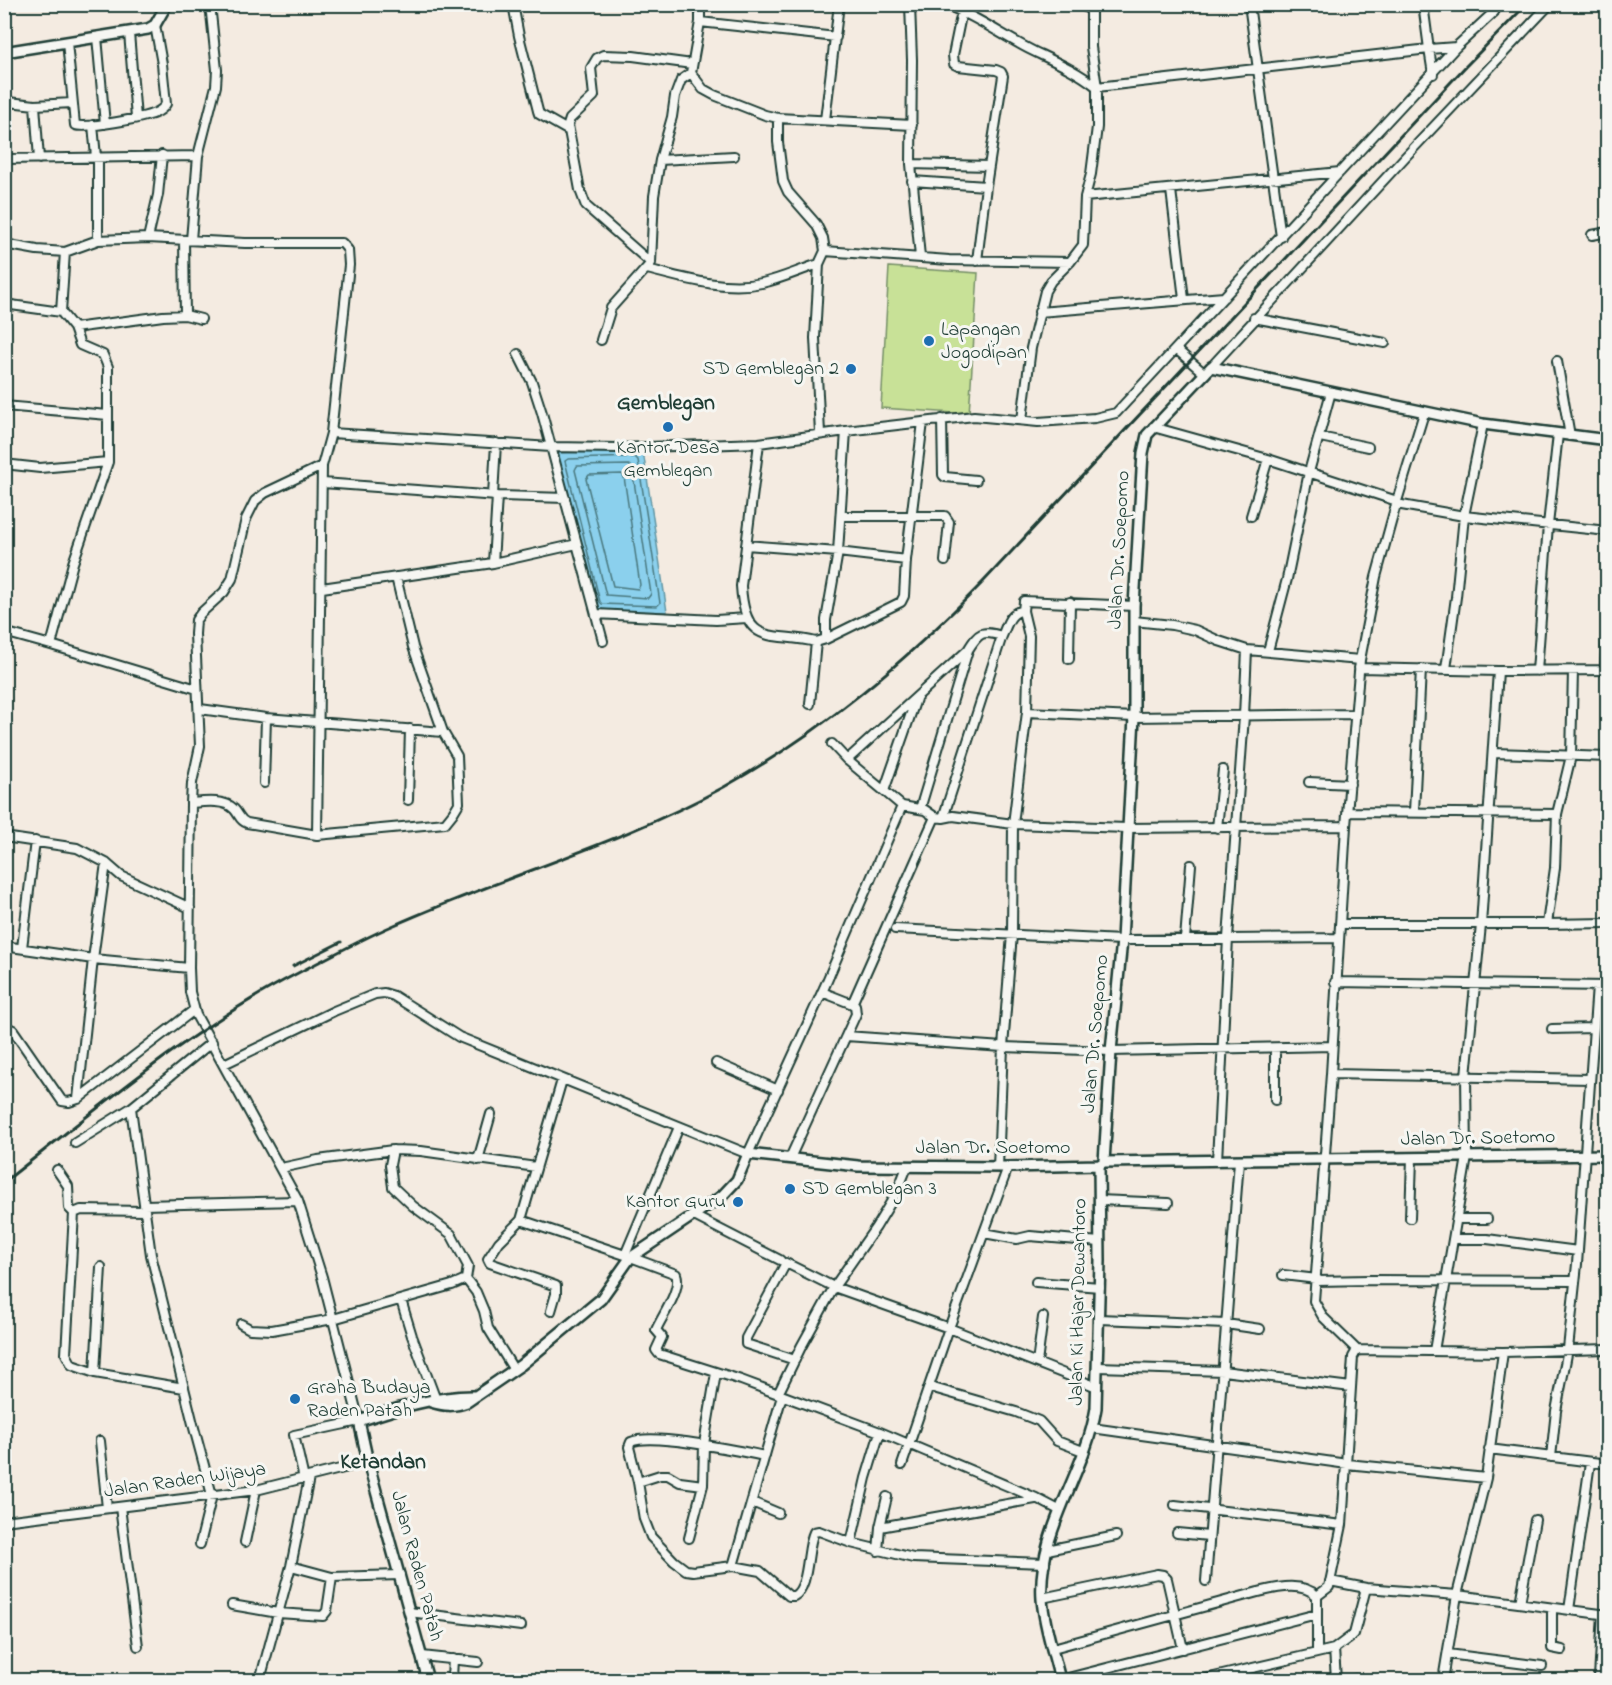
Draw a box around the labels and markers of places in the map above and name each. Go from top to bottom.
place label: Lapangan Jogodipan [941,316,1027,369]
marker: Lapangan Jogodipan [922,334,936,348]
place label: SD Gemblegan 2 [703,355,839,385]
marker: SD Gemblegan 2 [844,362,858,376]
marker: Kantor Desa Gemblegan [661,420,675,434]
place label: Kantor Desa Gemblegan [616,434,720,487]
place label: SD Gemblegan 3 [802,1175,937,1205]
marker: SD Gemblegan 3 [783,1182,797,1196]
place label: Kantor Guru [626,1188,726,1217]
marker: Kantor Guru [731,1195,745,1209]
place label: Graha Budaya Raden Patah [307,1374,431,1426]
marker: Graha Budaya Raden Patah [288,1392,302,1406]

